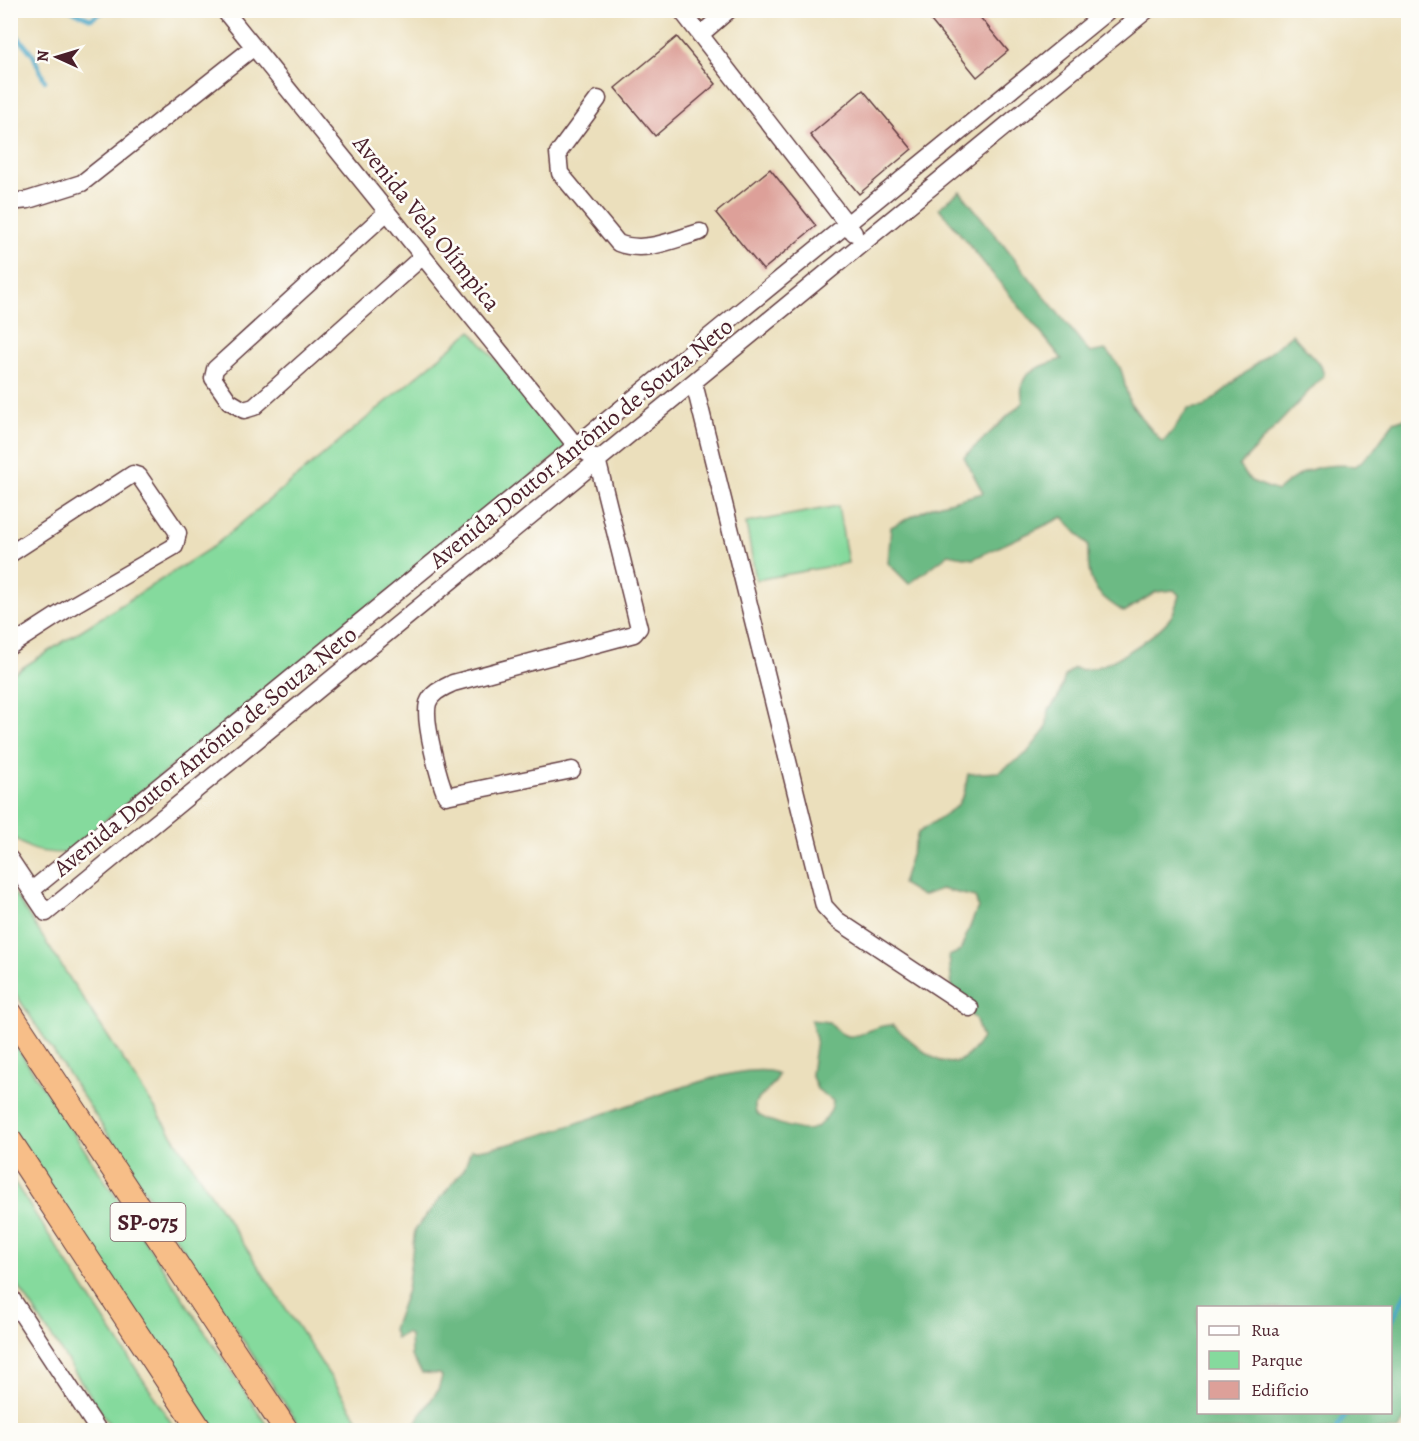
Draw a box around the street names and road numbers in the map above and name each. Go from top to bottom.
street label: Avenida Vela Olímpica [345,127,509,319]
street label: Avenida Doutor Antônio de Souza Neto [422,310,740,576]
street label: Avenida Doutor Antônio de Souza Neto [46,618,364,884]
road number: SP-075 [110,1203,186,1241]

